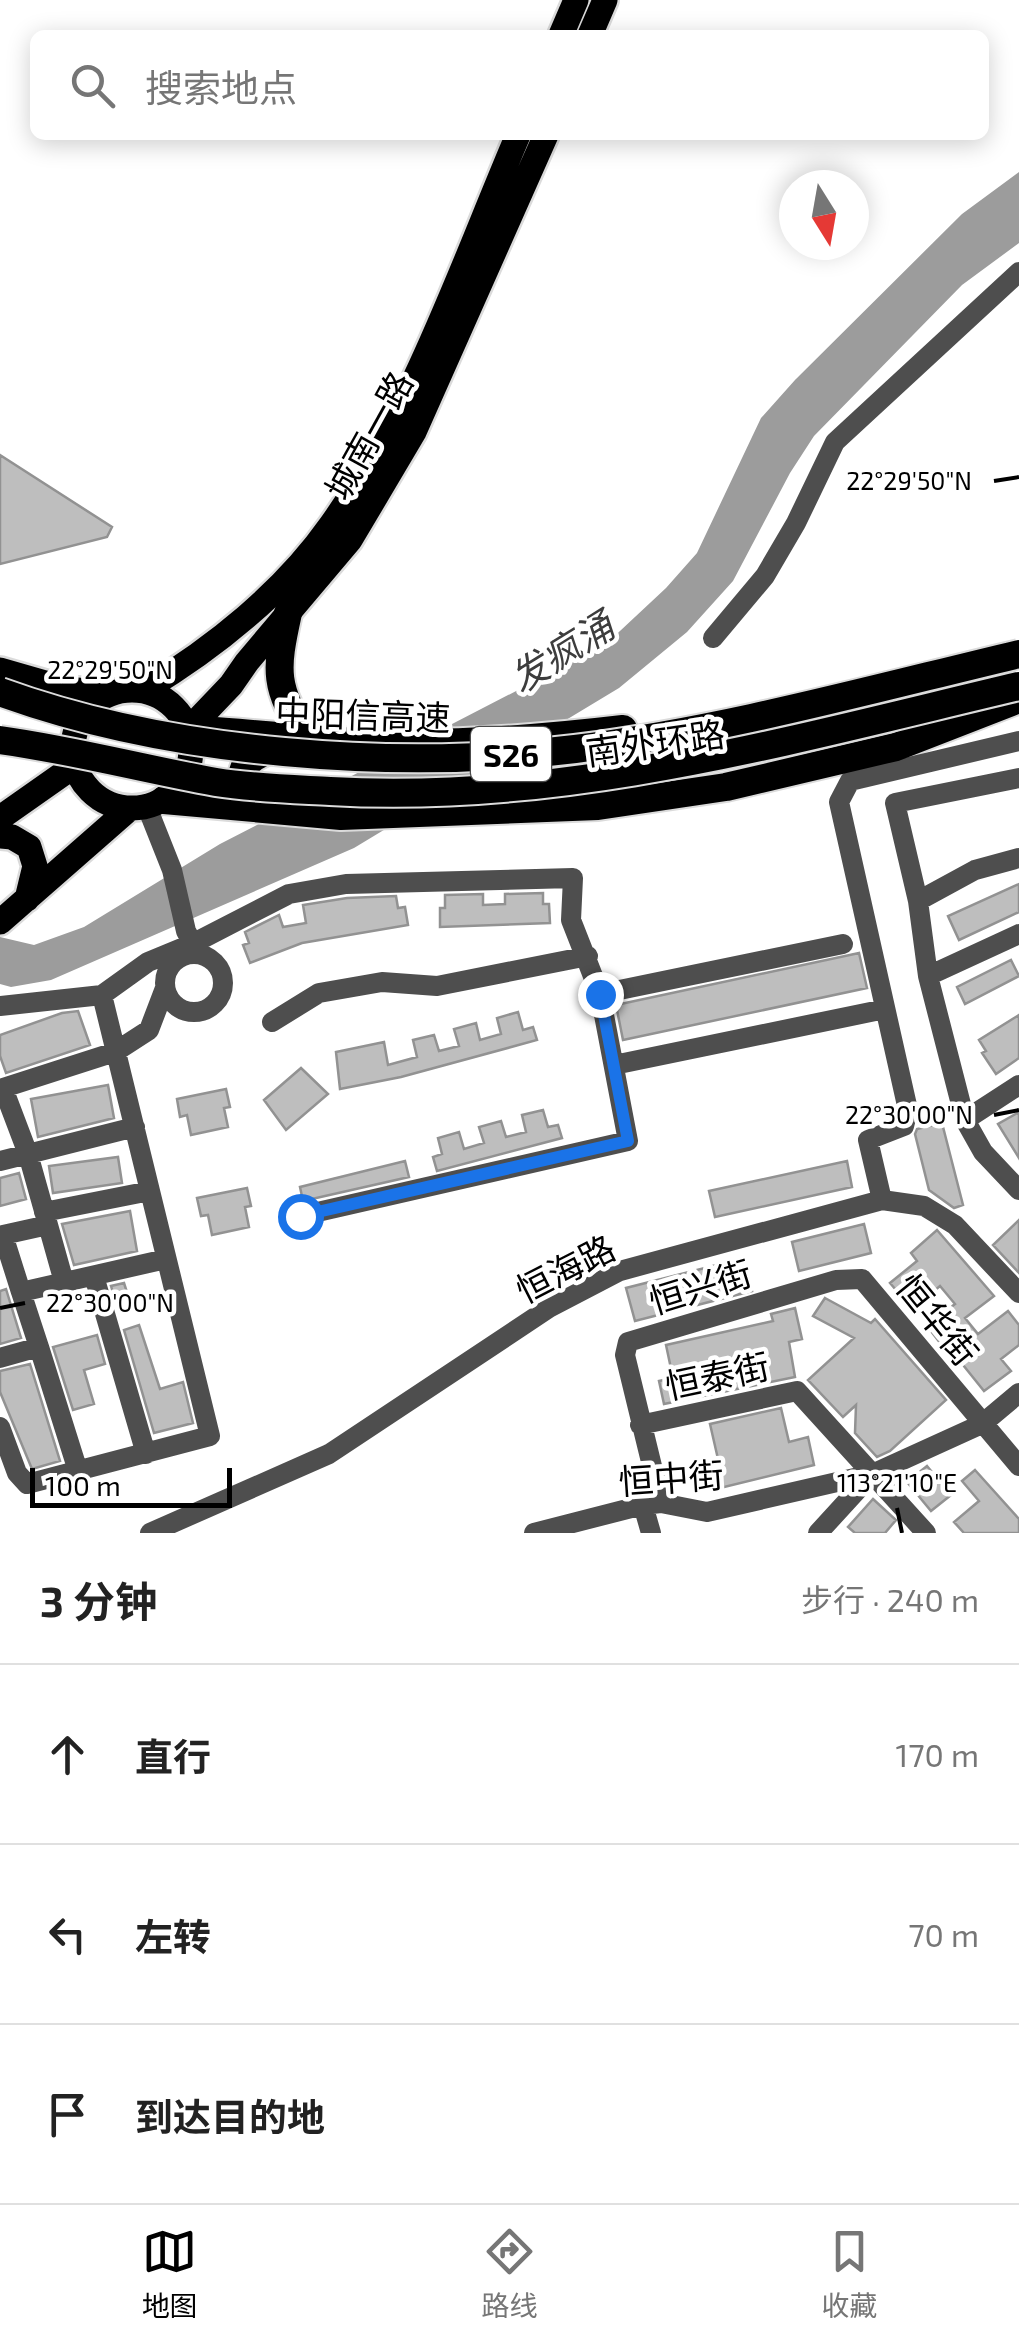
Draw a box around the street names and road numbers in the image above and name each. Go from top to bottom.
street label: 城南一路 [316,364,420,506]
street label: 中阳信高速 [275,690,451,738]
street label: 南外环路 [583,711,727,773]
road number: S26 [471,727,551,781]
street label: 恒海路 [509,1225,621,1311]
street label: 恒兴街 [644,1251,756,1321]
street label: 恒华街 [889,1265,987,1373]
street label: 恒泰街 [661,1344,773,1406]
street label: 恒中街 [617,1452,725,1502]

